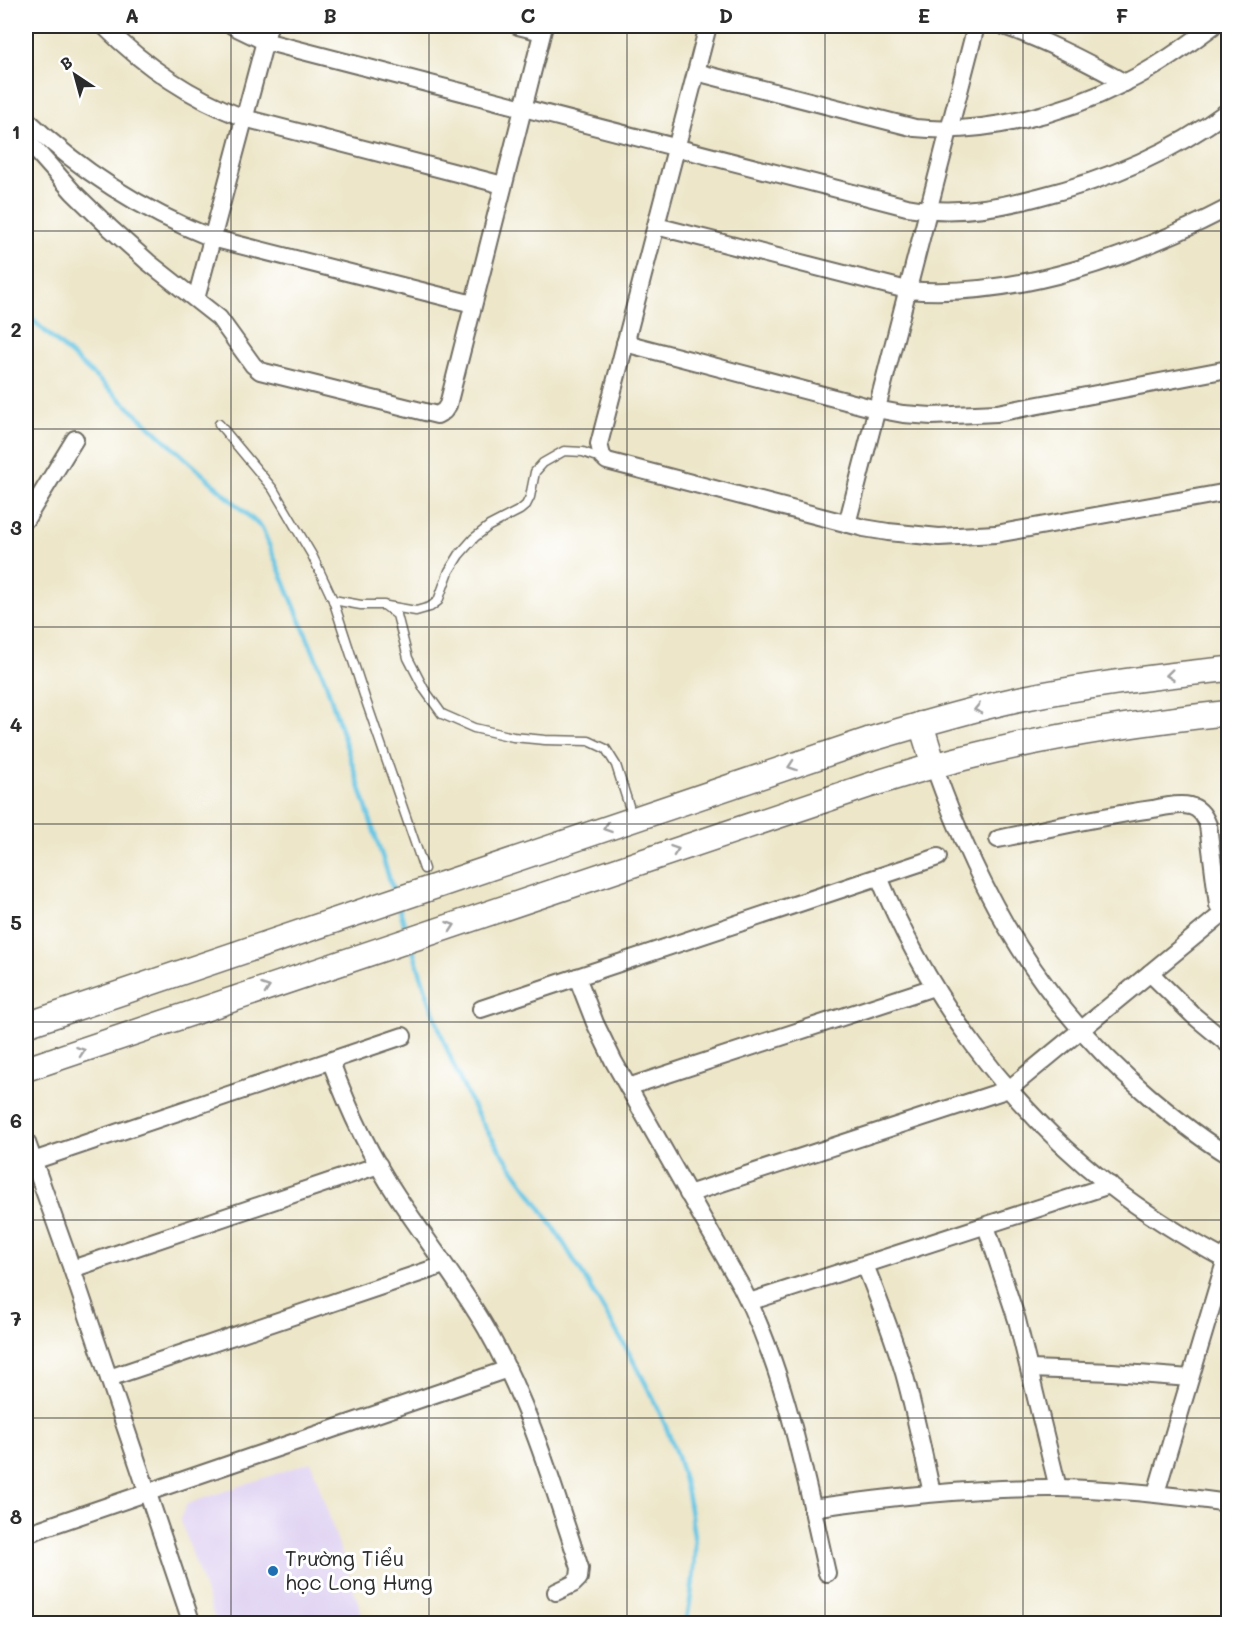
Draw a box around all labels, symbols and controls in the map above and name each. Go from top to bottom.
text: A [125,2,139,28]
text: B [323,2,337,28]
text: C [521,2,536,28]
text: D [719,2,733,28]
text: E [918,2,930,28]
text: F [1116,2,1129,28]
north arrow [45,45,105,105]
text: B [55,51,76,74]
text: 1 [12,118,20,144]
text: 2 [10,316,22,342]
text: 3 [10,514,22,540]
one-way arrow [1166,668,1175,681]
one-way arrow [974,701,984,714]
text: 4 [10,711,23,737]
one-way arrow [787,758,798,771]
one-way arrow [602,821,613,834]
one-way arrow [669,845,680,858]
text: 5 [10,909,22,935]
one-way arrow [445,921,455,933]
one-way arrow [260,983,271,996]
one-way arrow [75,1045,86,1058]
text: 6 [10,1107,22,1133]
text: 7 [10,1305,22,1331]
text: 8 [10,1503,22,1529]
place label: Trường Tiểu học Long Hưng [285,1544,433,1595]
marker: Trường Tiểu học Long Hưng [266,1564,280,1578]

